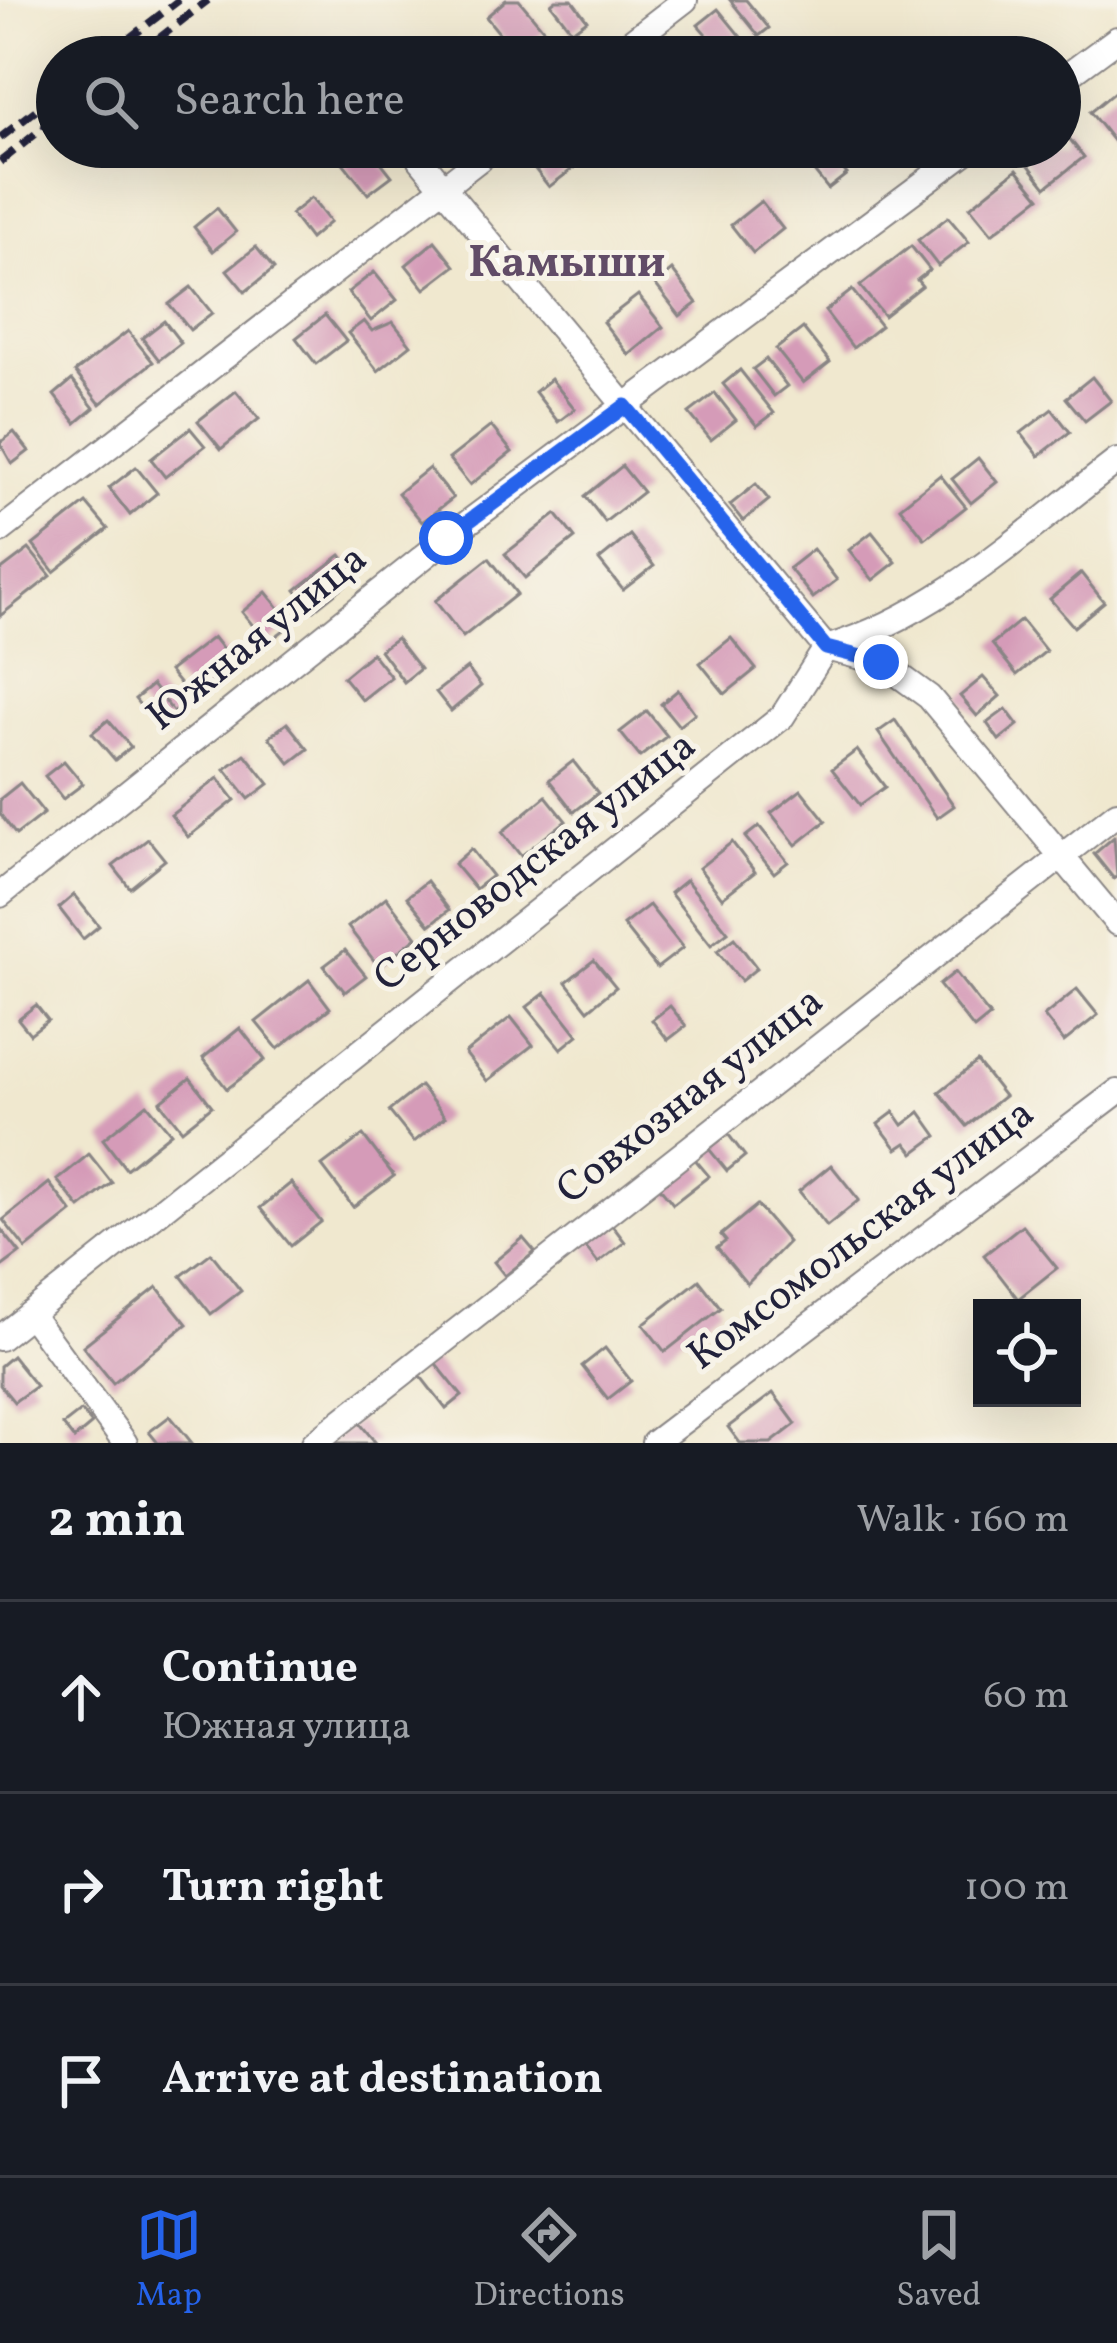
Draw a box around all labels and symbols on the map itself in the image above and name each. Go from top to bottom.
district label: Камыши [468,233,666,296]
route start [419,511,473,565]
street label: Южная улица [135,532,381,746]
route end [854,635,908,689]
street label: Серноводская улица [362,718,710,1008]
street label: Совхозная улица [545,974,837,1220]
street label: Комсомольская улица [676,1086,1048,1386]

